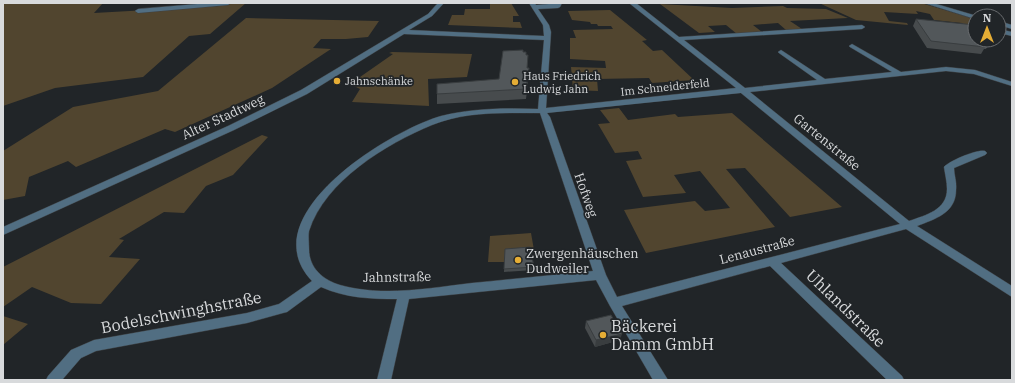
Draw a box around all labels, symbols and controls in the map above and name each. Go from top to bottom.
north arrow [967,8,1007,48]
text: N [983,11,992,25]
place label: Haus Friedrich Ludwig Jahn [523,69,601,96]
place label: Jahnschänke [345,74,413,88]
street label: Im Schneiderfeld [620,75,711,99]
marker: Jahnschänke [332,76,342,86]
marker: Haus Friedrich Ludwig Jahn [510,77,520,87]
street label: Alter Stadtweg [179,91,267,143]
street label: Gartenstraße [790,110,864,174]
street label: Hofweg [570,170,602,220]
street label: Lenaustraße [718,232,796,268]
place label: Zwergenhäuschen Dudweiler [526,245,639,277]
marker: Zwergenhäuschen Dudweiler [513,255,523,265]
street label: Uhlandstraße [802,265,890,351]
street label: Jahnstraße [363,268,431,286]
street label: Bodelschwinghstraße [99,287,263,337]
place label: Bäckerei Damm GmbH [611,316,714,354]
marker: Bäckerei Damm GmbH [598,330,608,340]

